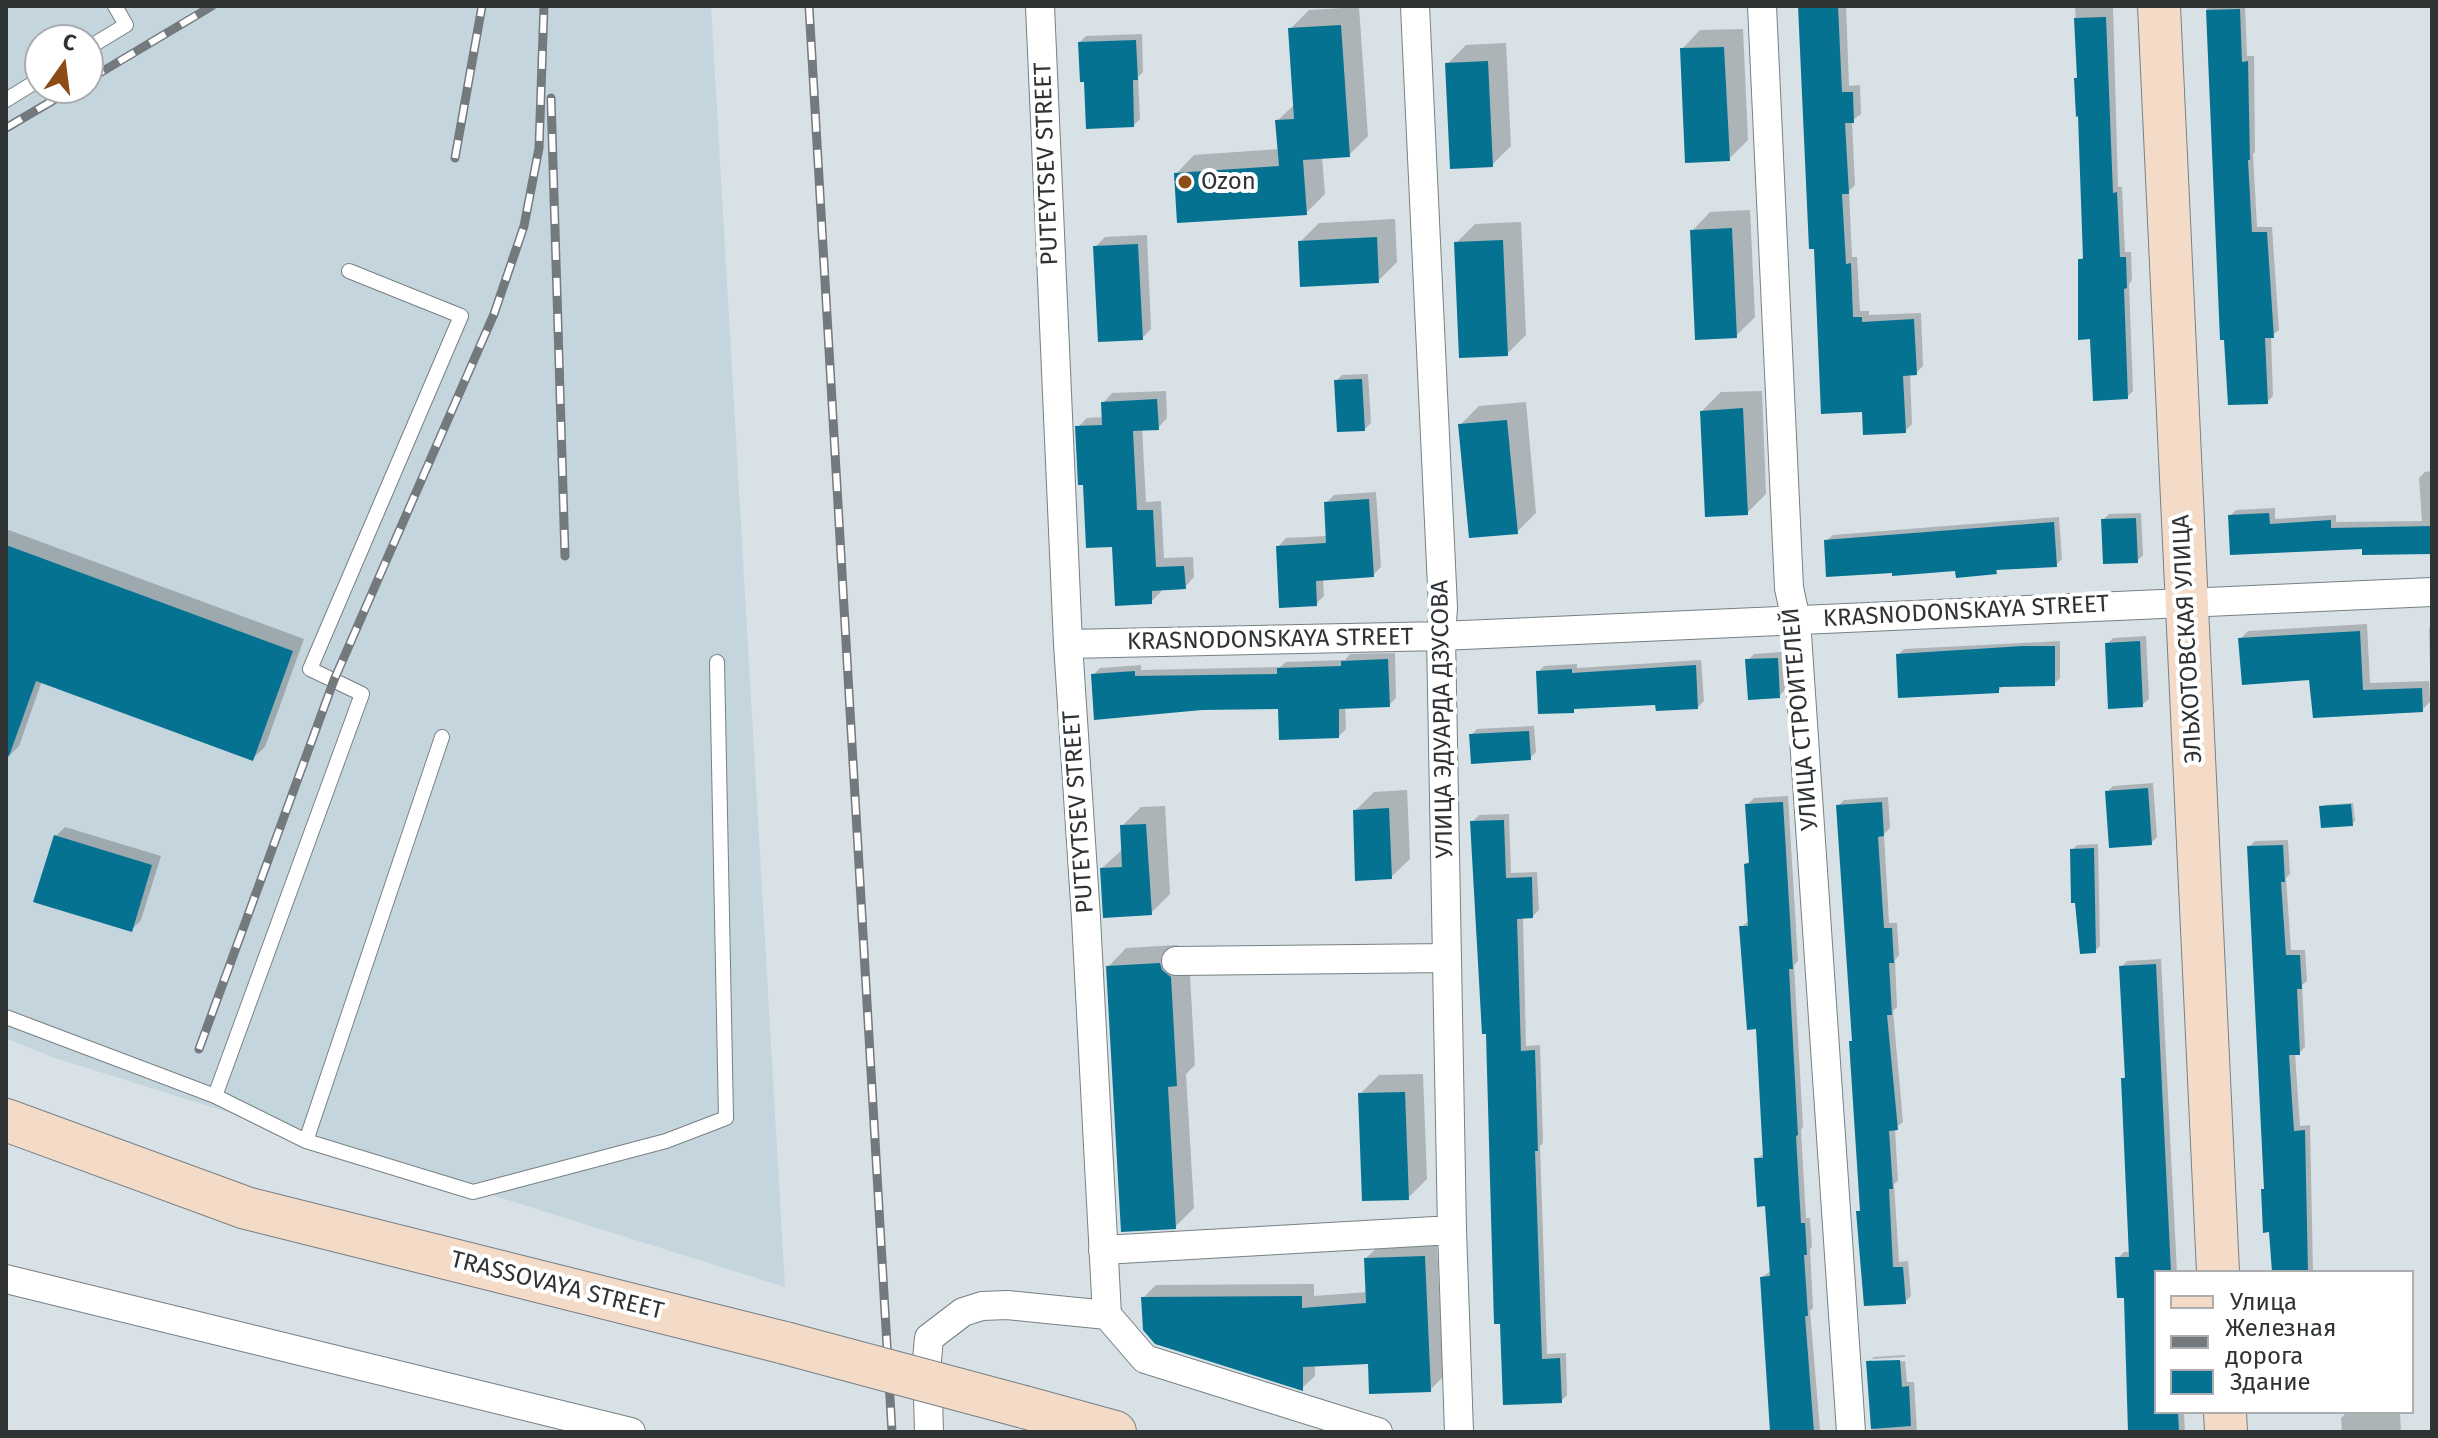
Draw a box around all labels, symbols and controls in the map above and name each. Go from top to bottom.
north arrow [24,24,104,104]
text: С [60,28,79,57]
street label: PUTEYTSEV STREET [1029,62,1065,266]
place label: Ozon [1201,168,1256,196]
marker: Ozon [1176,173,1194,191]
street label: ЭЛЬХОТОВСКАЯ УЛИЦА [2167,514,2209,764]
street label: УЛИЦА ЭДУАРДА ДЗУСОВА [1426,579,1460,859]
street label: KRASNODONSKAYA STREET [1822,590,2110,634]
street label: УЛИЦА СТРОИТЕЛЕЙ [1777,606,1825,832]
street label: KRASNODONSKAYA STREET [1127,623,1413,657]
street label: PUTEYTSEV STREET [1058,710,1100,914]
street label: TRASSOVAYA STREET [448,1246,666,1326]
legend [2154,1270,2414,1414]
text: Улица [2230,1288,2297,1316]
text: Железная дорога [2225,1314,2336,1370]
text: Здание [2230,1368,2311,1396]

